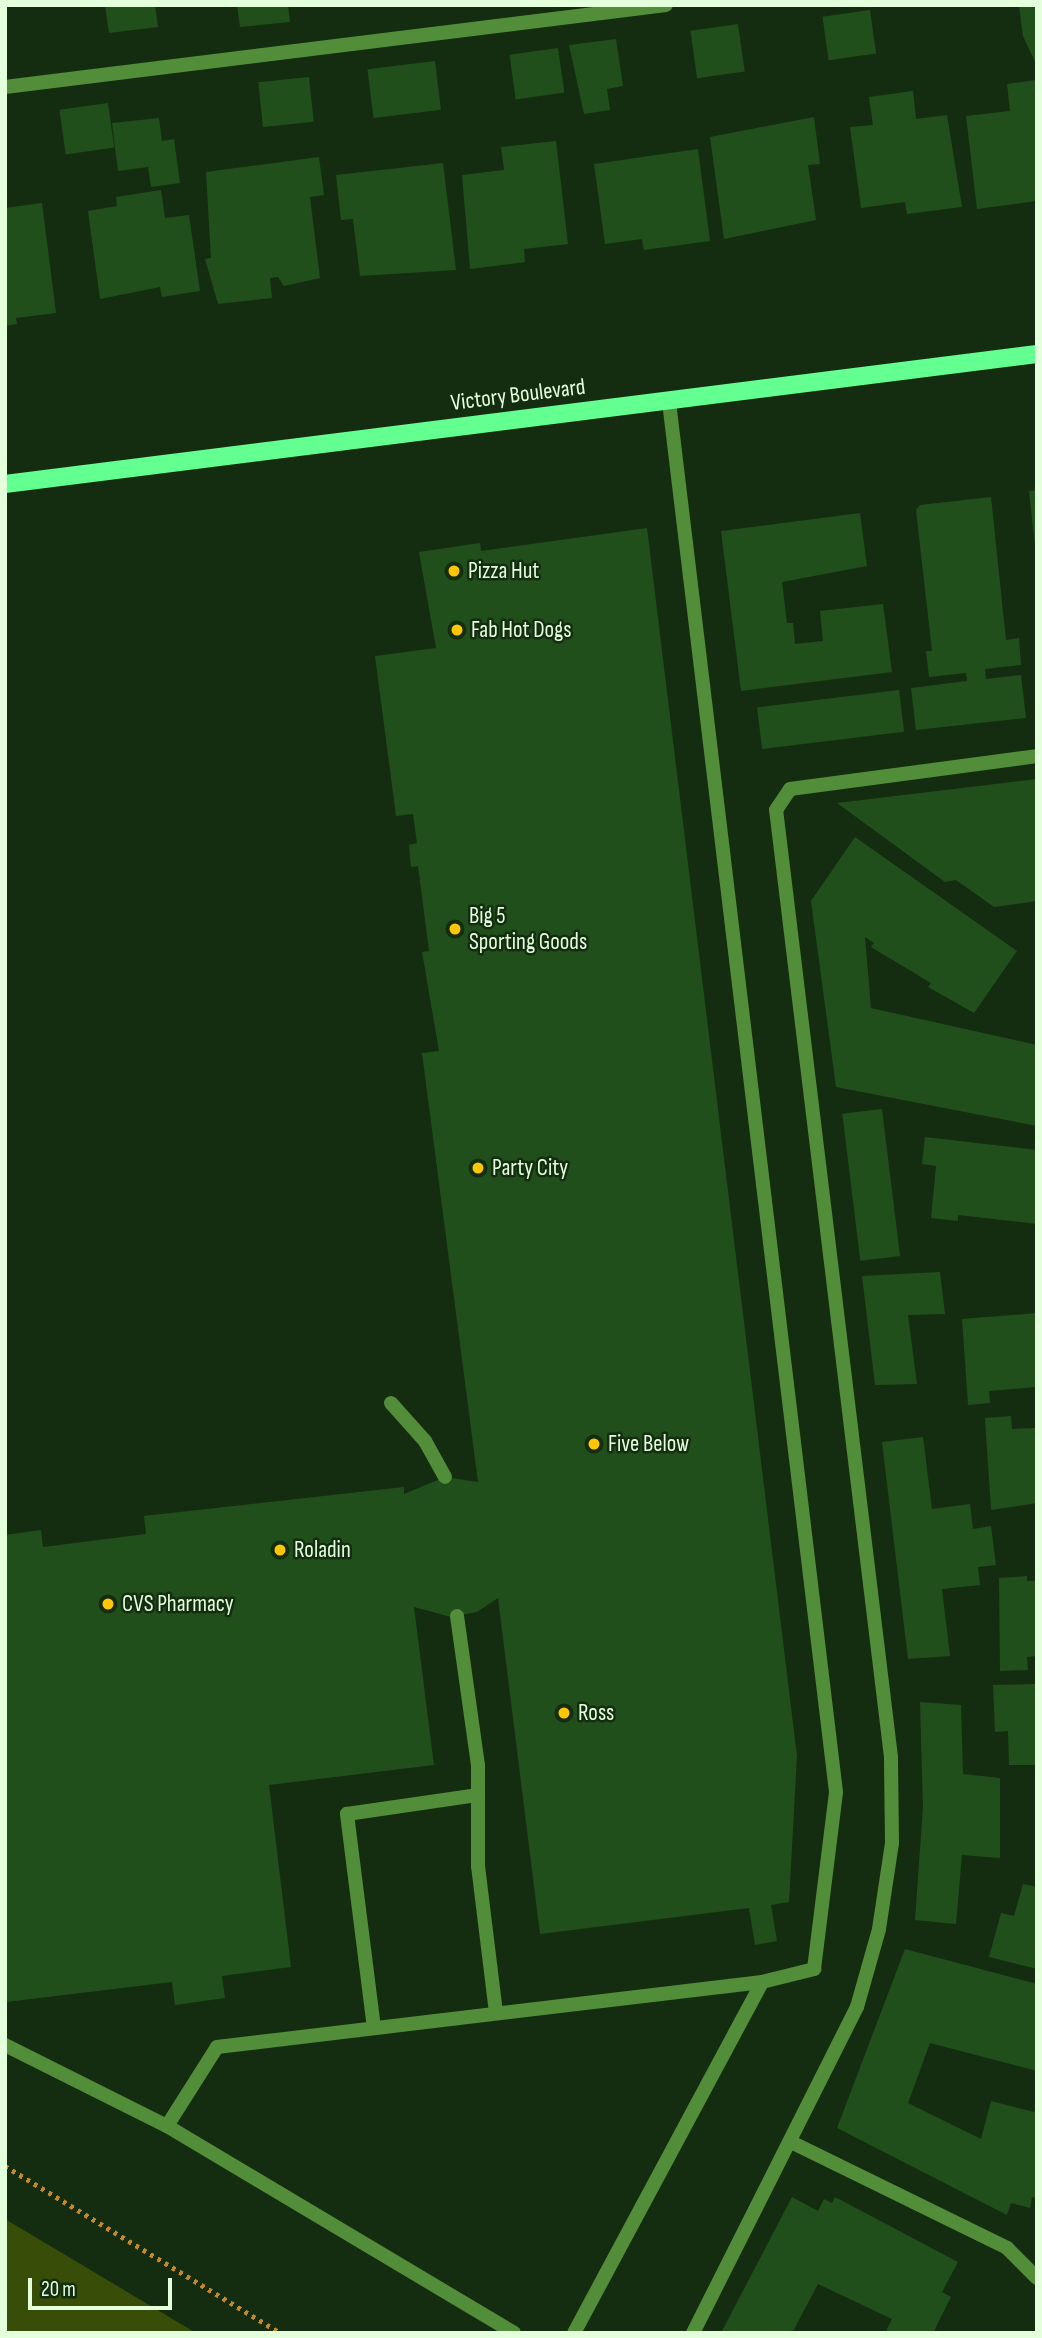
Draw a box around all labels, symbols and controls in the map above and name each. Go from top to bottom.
street label: Victory Boulevard [449,373,587,417]
place label: Pizza Hut [468,557,539,585]
marker: Pizza Hut [446,563,462,579]
place label: Fab Hot Dogs [471,616,571,644]
marker: Fab Hot Dogs [449,622,465,638]
place label: Big 5 Sporting Goods [469,902,587,956]
marker: Big 5 Sporting Goods [447,921,463,937]
place label: Party City [492,1154,568,1182]
marker: Party City [470,1160,486,1176]
place label: Five Below [608,1430,689,1458]
marker: Five Below [586,1436,602,1452]
place label: Roladin [294,1536,351,1564]
marker: Roladin [272,1542,288,1558]
place label: CVS Pharmacy [122,1590,234,1618]
marker: CVS Pharmacy [100,1596,116,1612]
place label: Ross [578,1699,614,1727]
marker: Ross [556,1705,572,1721]
scale bar [32,2264,175,2308]
text: 20 m [41,2277,76,2302]

